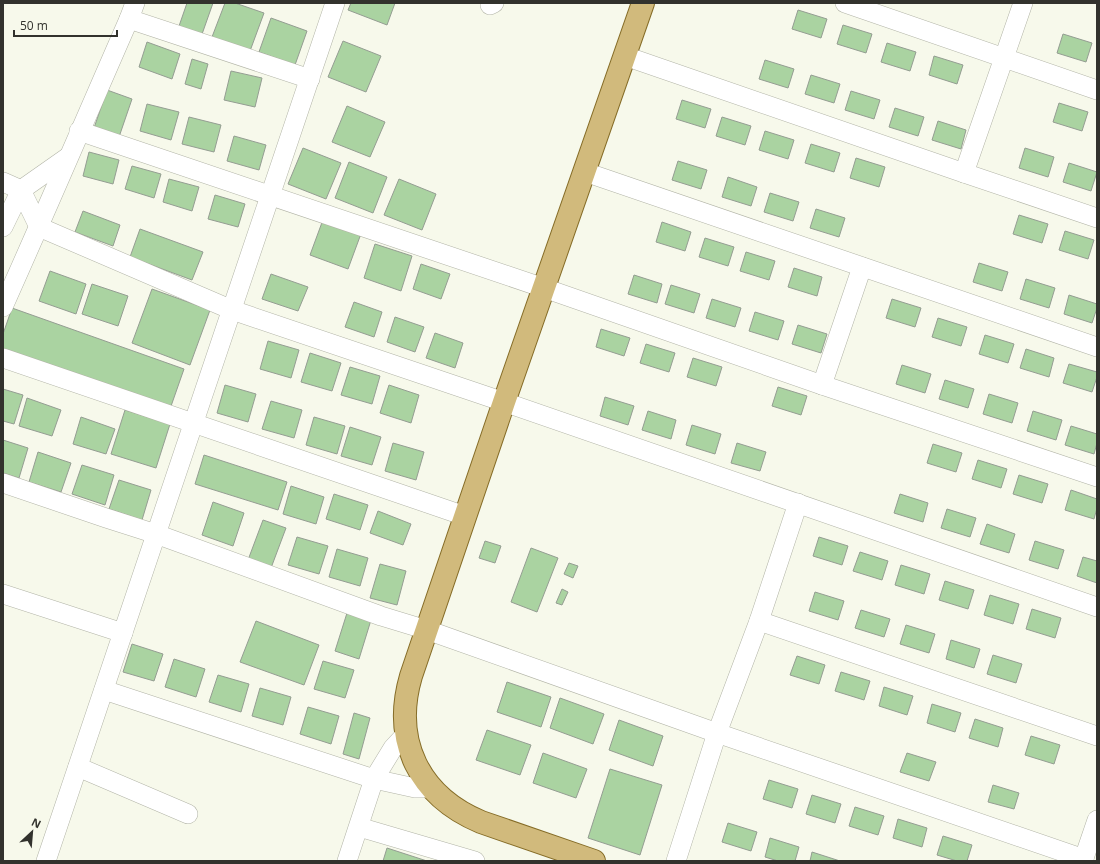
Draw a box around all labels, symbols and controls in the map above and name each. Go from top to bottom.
scale bar [14,12,117,38]
text: 50 m [20,17,48,34]
north arrow [12,812,52,852]
text: N [29,814,44,831]

